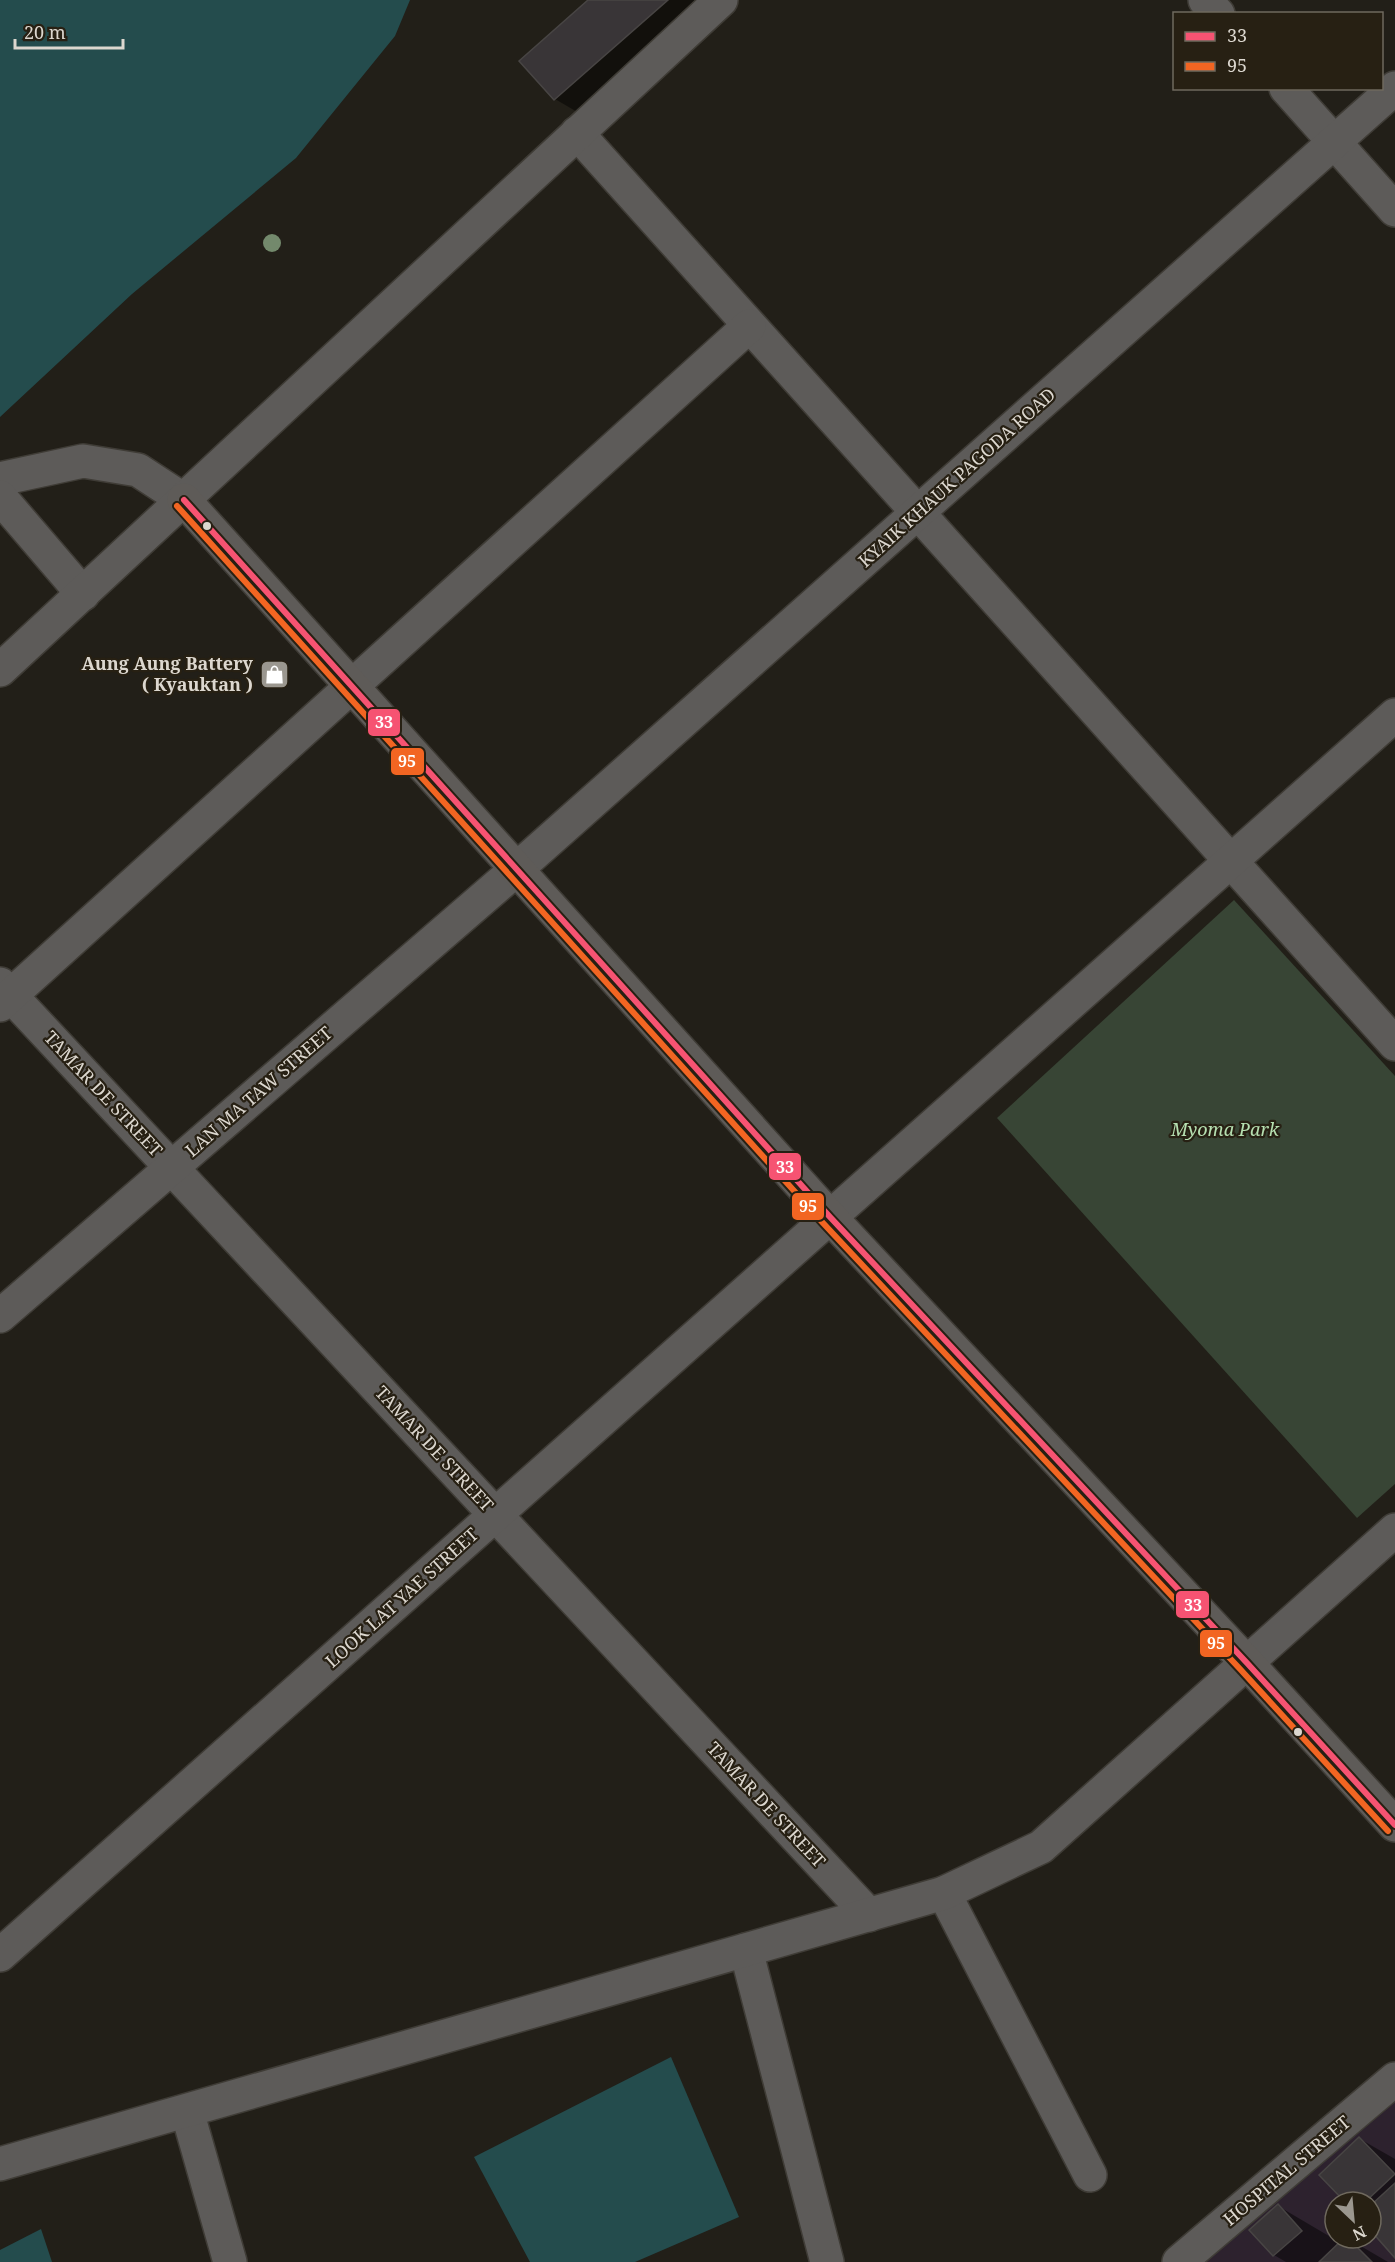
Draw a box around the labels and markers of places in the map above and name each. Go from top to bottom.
unlabelled marker [201,520,213,532]
place label: Aung Aung Battery ( Kyauktan ) [81,651,254,696]
shop icon: Aung Aung Battery ( Kyauktan ) [258,658,290,690]
unlabelled marker [1292,1726,1304,1738]

